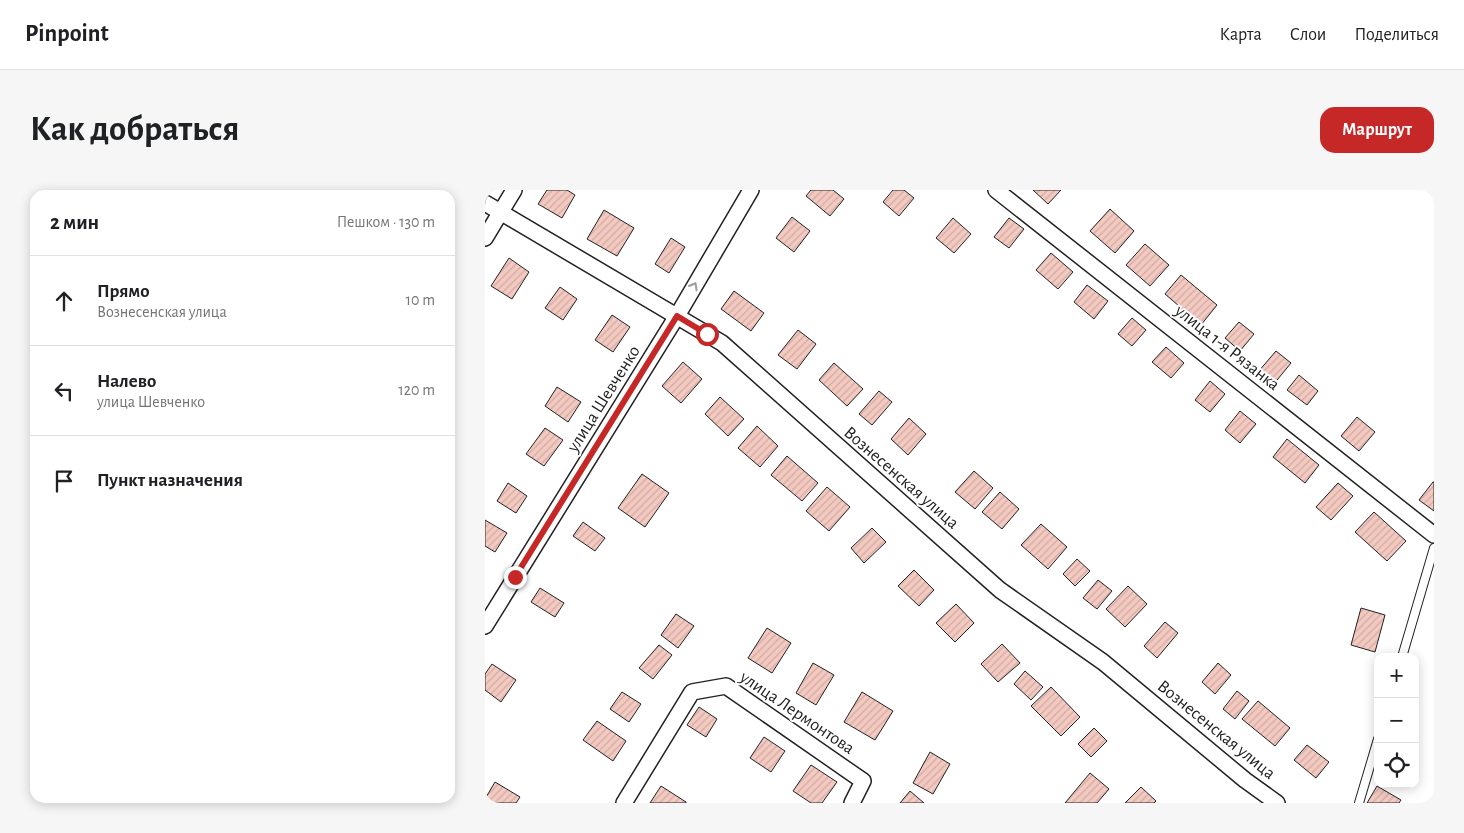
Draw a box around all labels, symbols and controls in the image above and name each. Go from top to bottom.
text: Pinpoint [25,22,109,46]
text: Карта [1220,26,1262,44]
text: Слои [1290,26,1326,44]
text: Поделиться [1354,26,1439,44]
button: Маршрут [1320,107,1434,153]
text: Как добраться [30,112,239,147]
text: 2 мин [50,212,99,233]
text: Пешком · 130 m [337,214,435,230]
text: Прямо [97,282,150,301]
one-way arrow [688,283,698,292]
icon: ahead [50,287,78,315]
text: 10 m [406,292,435,308]
street label: улица 1-я Рязанка [1170,301,1283,394]
text: Вознесенская улица [97,304,227,320]
route start [696,323,719,346]
street label: улица Шевченко [564,343,644,456]
text: Налево [97,372,156,391]
icon: left [50,377,78,405]
text: 120 m [398,382,435,398]
text: улица Шевченко [97,394,205,410]
street label: Вознесенская улица [840,423,962,533]
icon: arrive [50,467,78,495]
text: Пункт назначения [97,471,243,490]
route end [504,566,527,589]
map controls [1374,653,1419,788]
button: + [1374,653,1419,698]
street label: улица Лермонтова [736,668,858,758]
street label: Вознесенская улица [1154,677,1278,783]
button: − [1374,698,1419,743]
button: locate [1374,743,1419,788]

